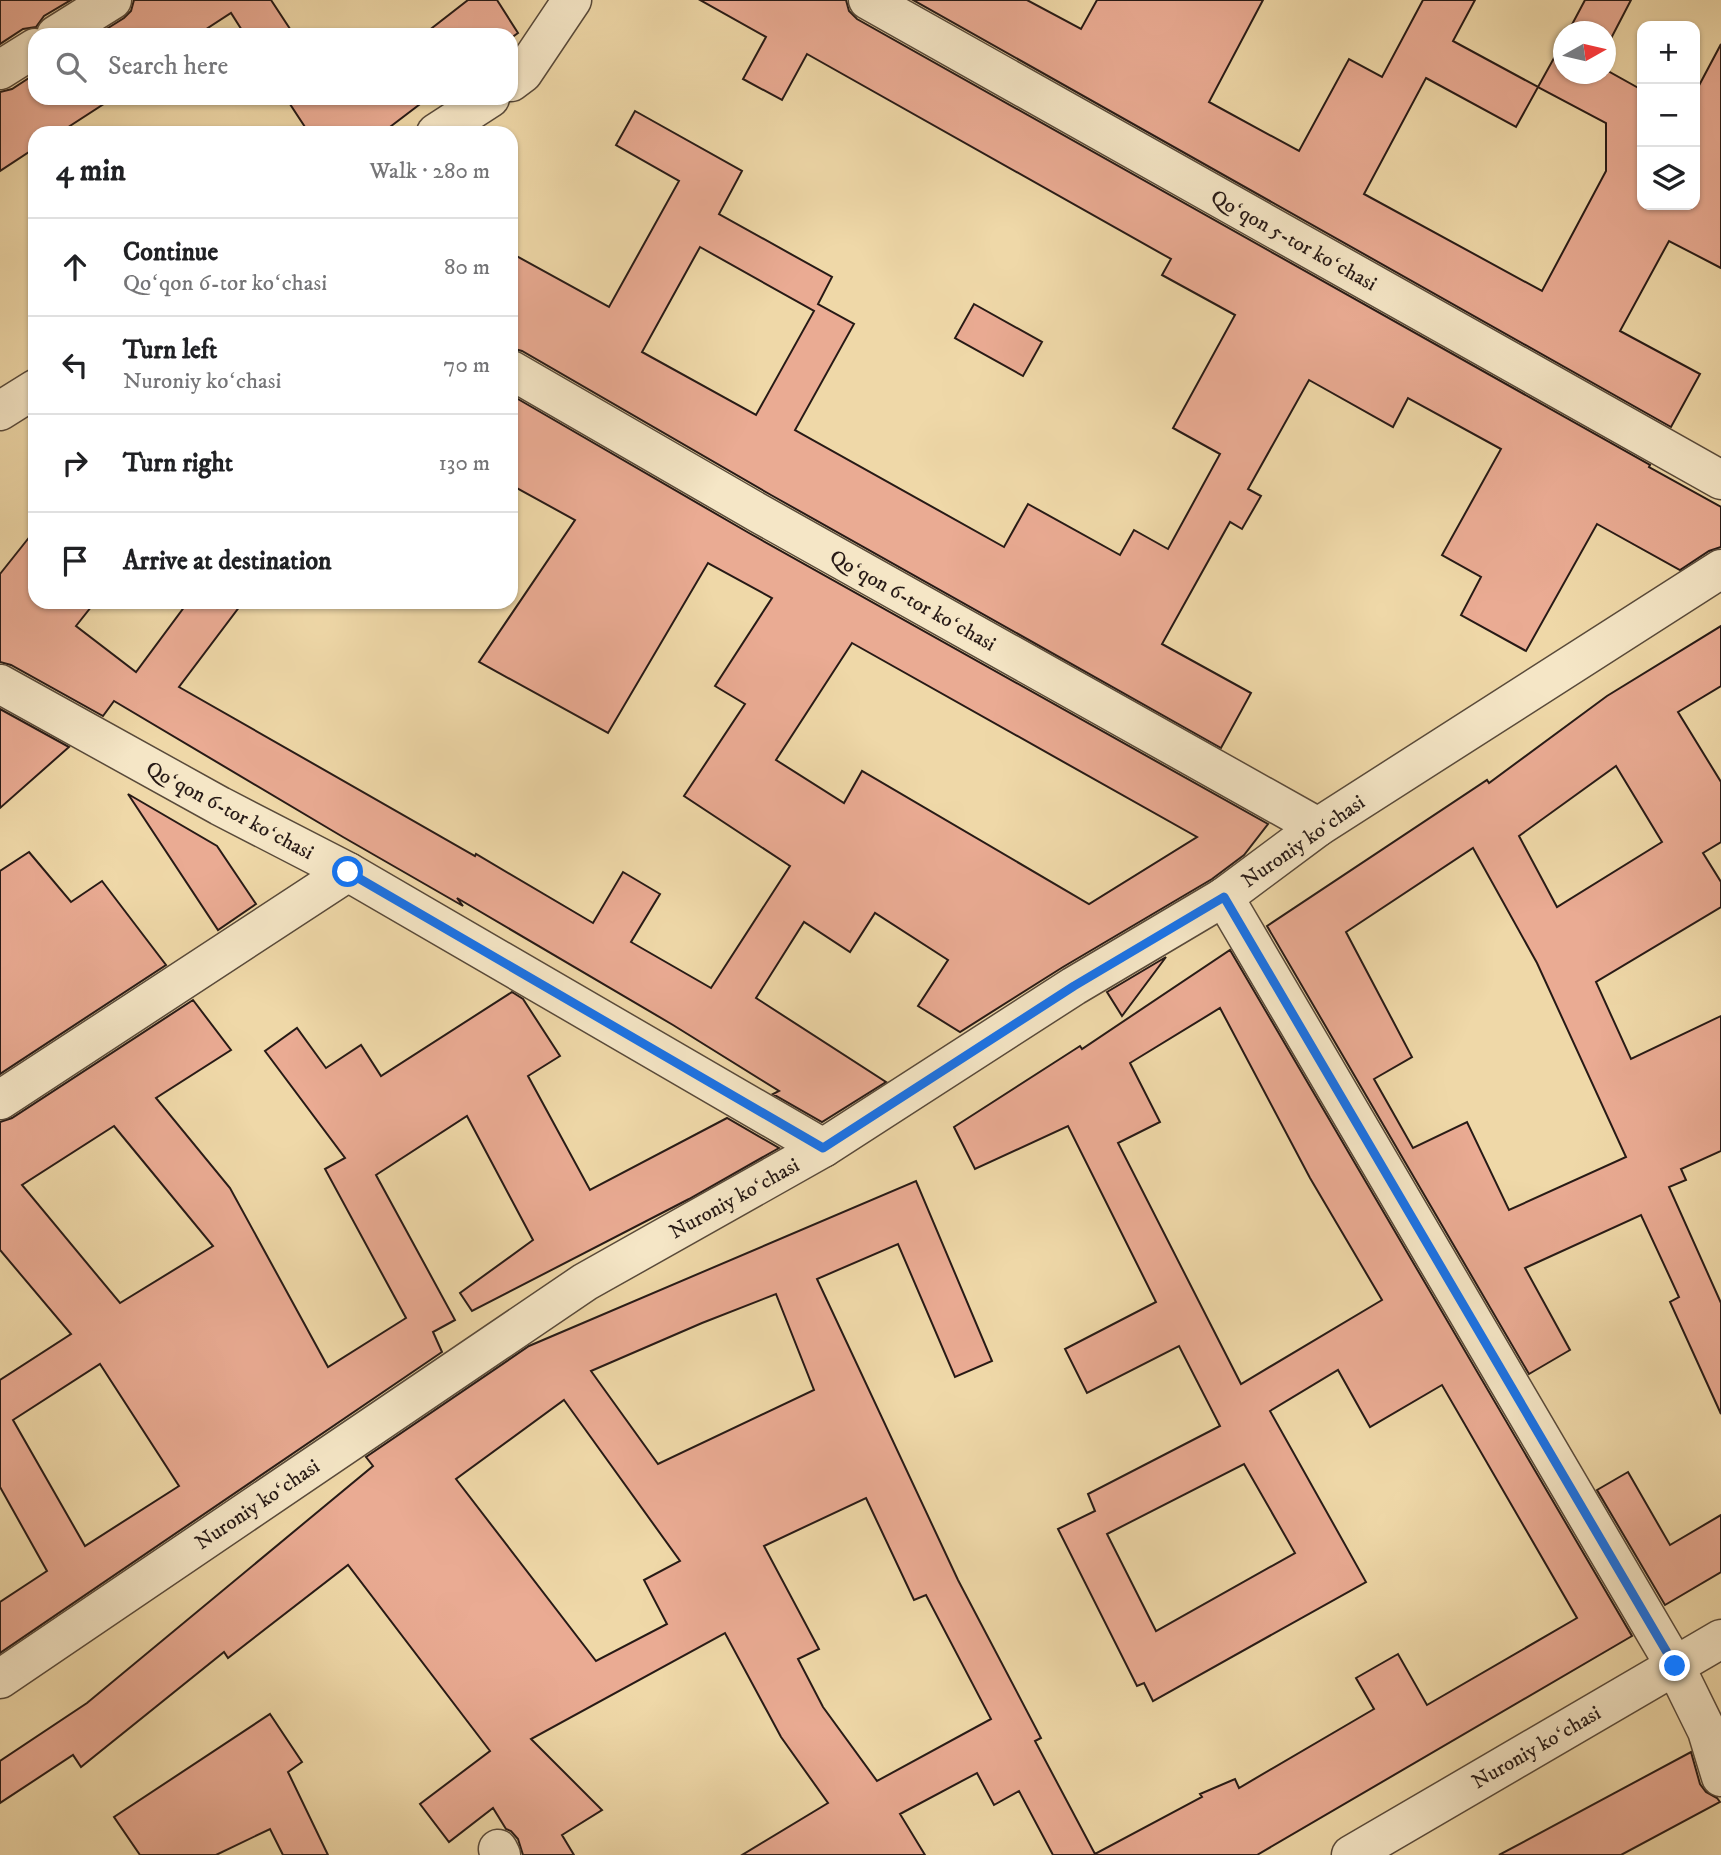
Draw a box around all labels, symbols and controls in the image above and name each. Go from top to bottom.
north arrow [1553,21,1616,84]
map controls [1637,21,1700,210]
button: + [1637,21,1700,84]
search box [28,28,518,105]
icon: search [52,48,90,86]
text: Search here [108,50,228,83]
button: − [1637,84,1700,147]
button: layers [1637,147,1700,210]
text: 4 min [56,153,126,190]
text: Walk · 280 m [369,157,490,186]
street label: Qoʻqon 5-tor koʻchasi [1206,184,1381,297]
text: Continue [123,236,218,269]
icon: ahead [56,248,94,286]
text: 80 m [444,253,490,282]
text: Qoʻqon 6-tor koʻchasi [123,269,327,298]
text: Turn left [123,334,217,367]
icon: left [56,346,94,384]
text: 70 m [443,351,490,380]
text: Nuroniy koʻchasi [123,367,281,396]
icon: right [56,444,94,482]
text: Turn right [123,447,233,480]
text: 130 m [438,449,490,478]
icon: arrive [56,542,94,580]
street label: Qoʻqon 6-tor koʻchasi [825,544,1000,657]
text: Arrive at destination [123,545,332,578]
street label: Qoʻqon 6-tor koʻchasi [141,756,318,866]
street label: Nuroniy koʻchasi [1237,790,1370,894]
route start [332,856,363,887]
street label: Nuroniy koʻchasi [665,1152,804,1245]
street label: Nuroniy koʻchasi [190,1454,325,1556]
route end [1659,1650,1690,1681]
street label: Nuroniy koʻchasi [1467,1700,1606,1795]

